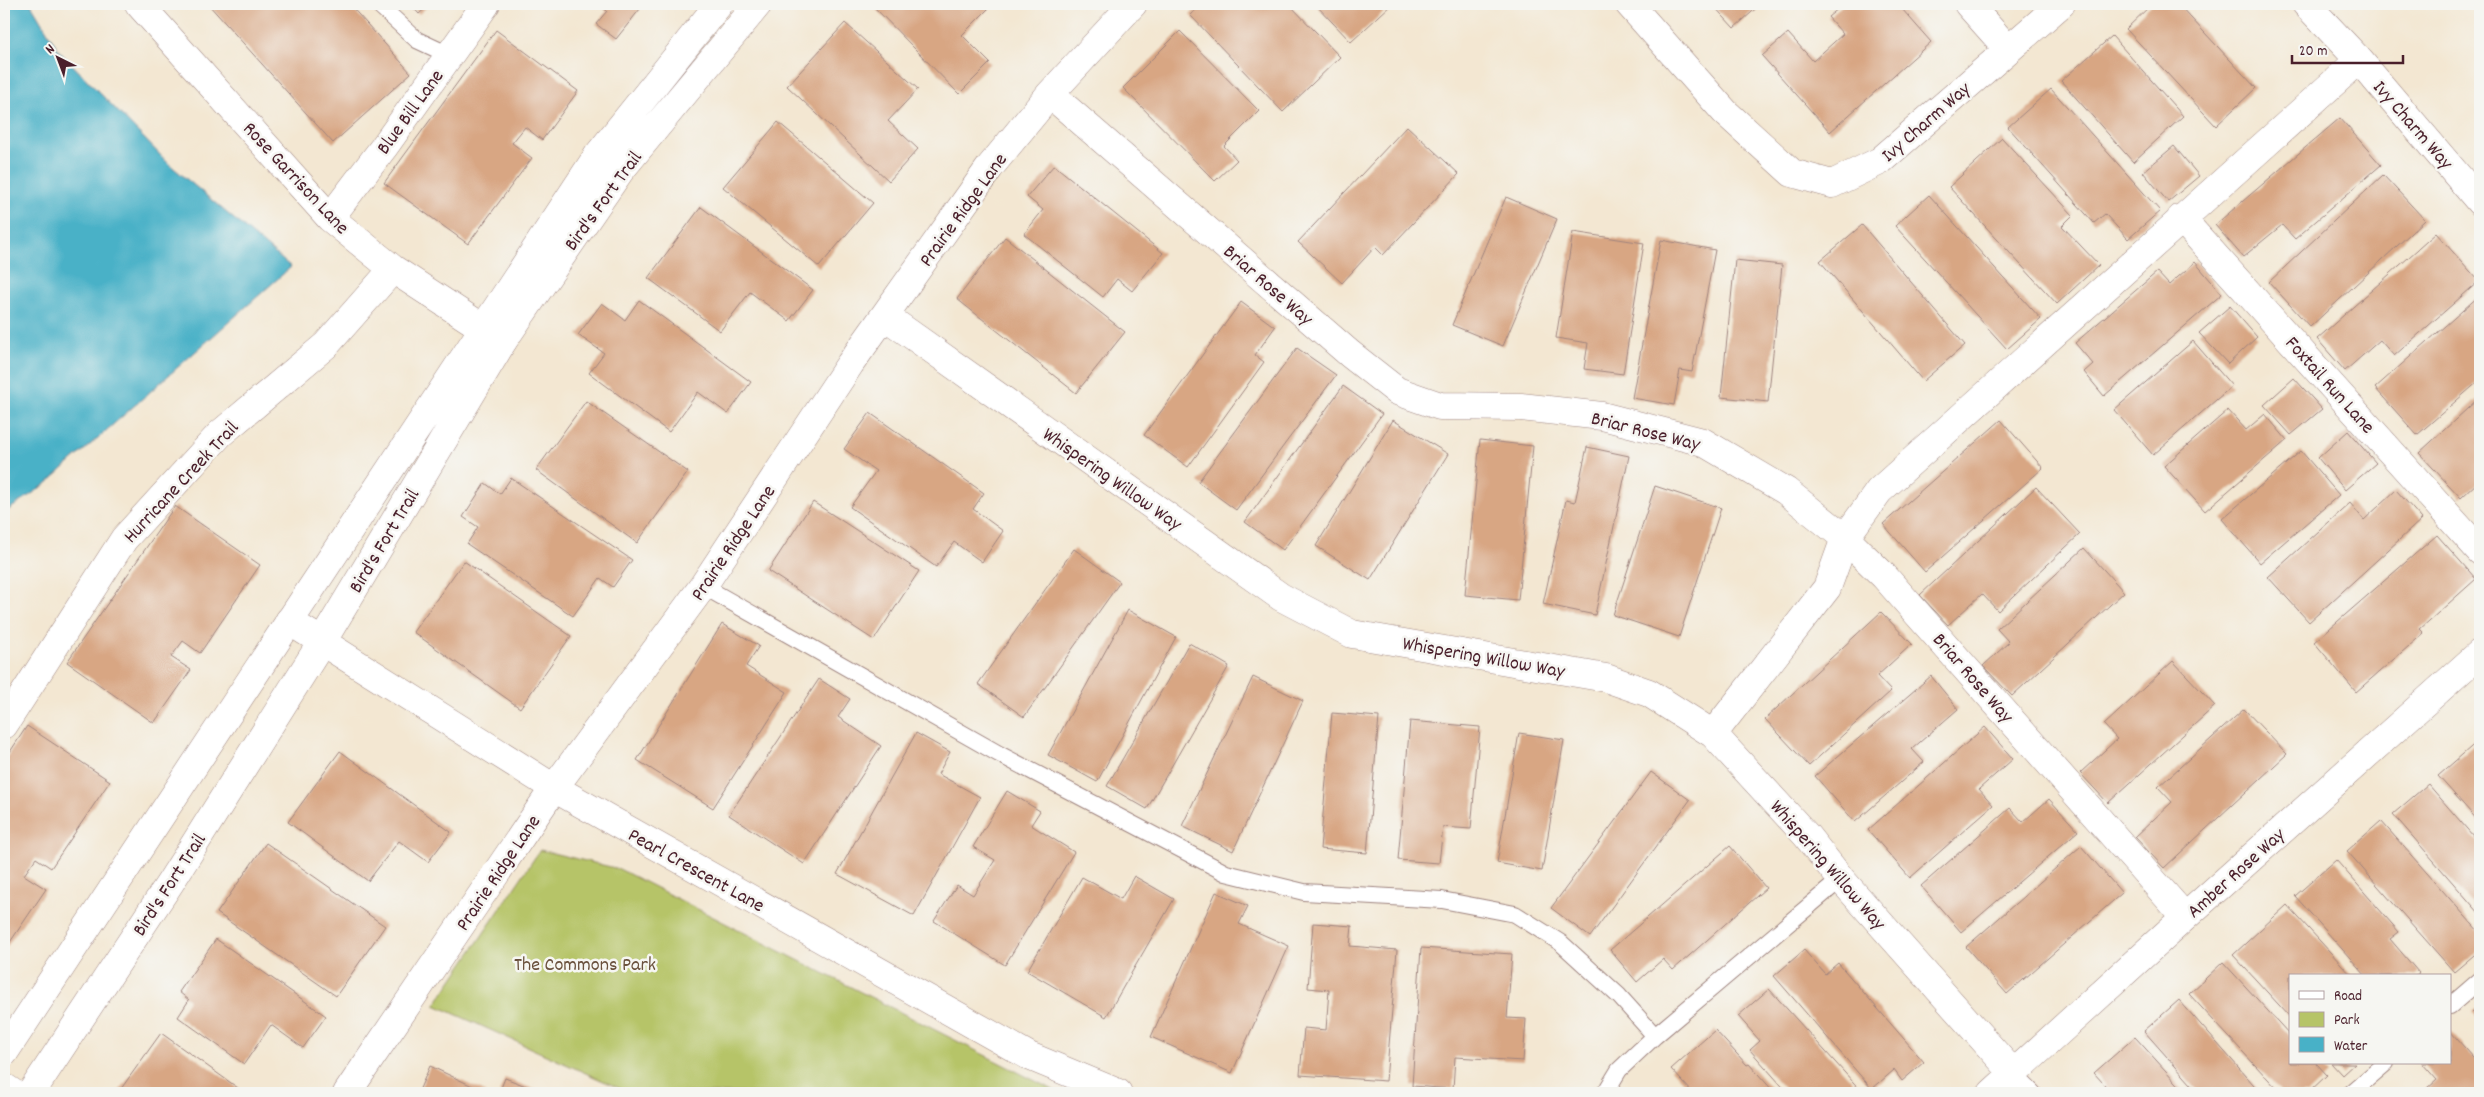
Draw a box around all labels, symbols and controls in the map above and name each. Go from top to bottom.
north arrow [32,32,82,82]
scale bar [2292,32,2403,64]
text: N [41,40,60,60]
text: 20 m [2299,41,2327,63]
street label: Blue Bill Lane [371,64,452,161]
street label: Ivy Charm Way [2365,75,2459,177]
street label: Ivy Charm Way [1876,76,1978,170]
street label: Rose Garrison Lane [235,116,355,242]
street label: Bird's Fort Trail [559,146,650,257]
street label: Prairie Ridge Lane [914,148,1015,273]
street label: Briar Rose Way [1216,239,1319,334]
street label: Foxtail Run Lane [2277,331,2380,441]
street label: Briar Rose Way [1588,406,1704,460]
street label: Hurricane Creek Trail [118,415,247,550]
street label: Whispering Willow Way [1036,422,1187,540]
street label: Prairie Ridge Lane [685,480,784,607]
street label: Bird's Fort Trail [343,484,428,599]
street label: Briar Rose Way [1925,628,2019,731]
street label: Whispering Willow Way [1400,631,1568,687]
street label: Whispering Willow Way [1762,795,1892,938]
street label: Prairie Ridge Lane [450,810,549,937]
street label: Pearl Crescent Lane [622,822,769,921]
street label: Amber Rose Way [2182,822,2293,926]
street label: Bird's Fort Trail [127,829,214,942]
park label: The Commons Park [514,952,656,980]
legend [2289,974,2452,1064]
text: Road [2334,986,2362,1008]
text: Park [2334,1010,2360,1032]
text: Water [2334,1036,2368,1058]

